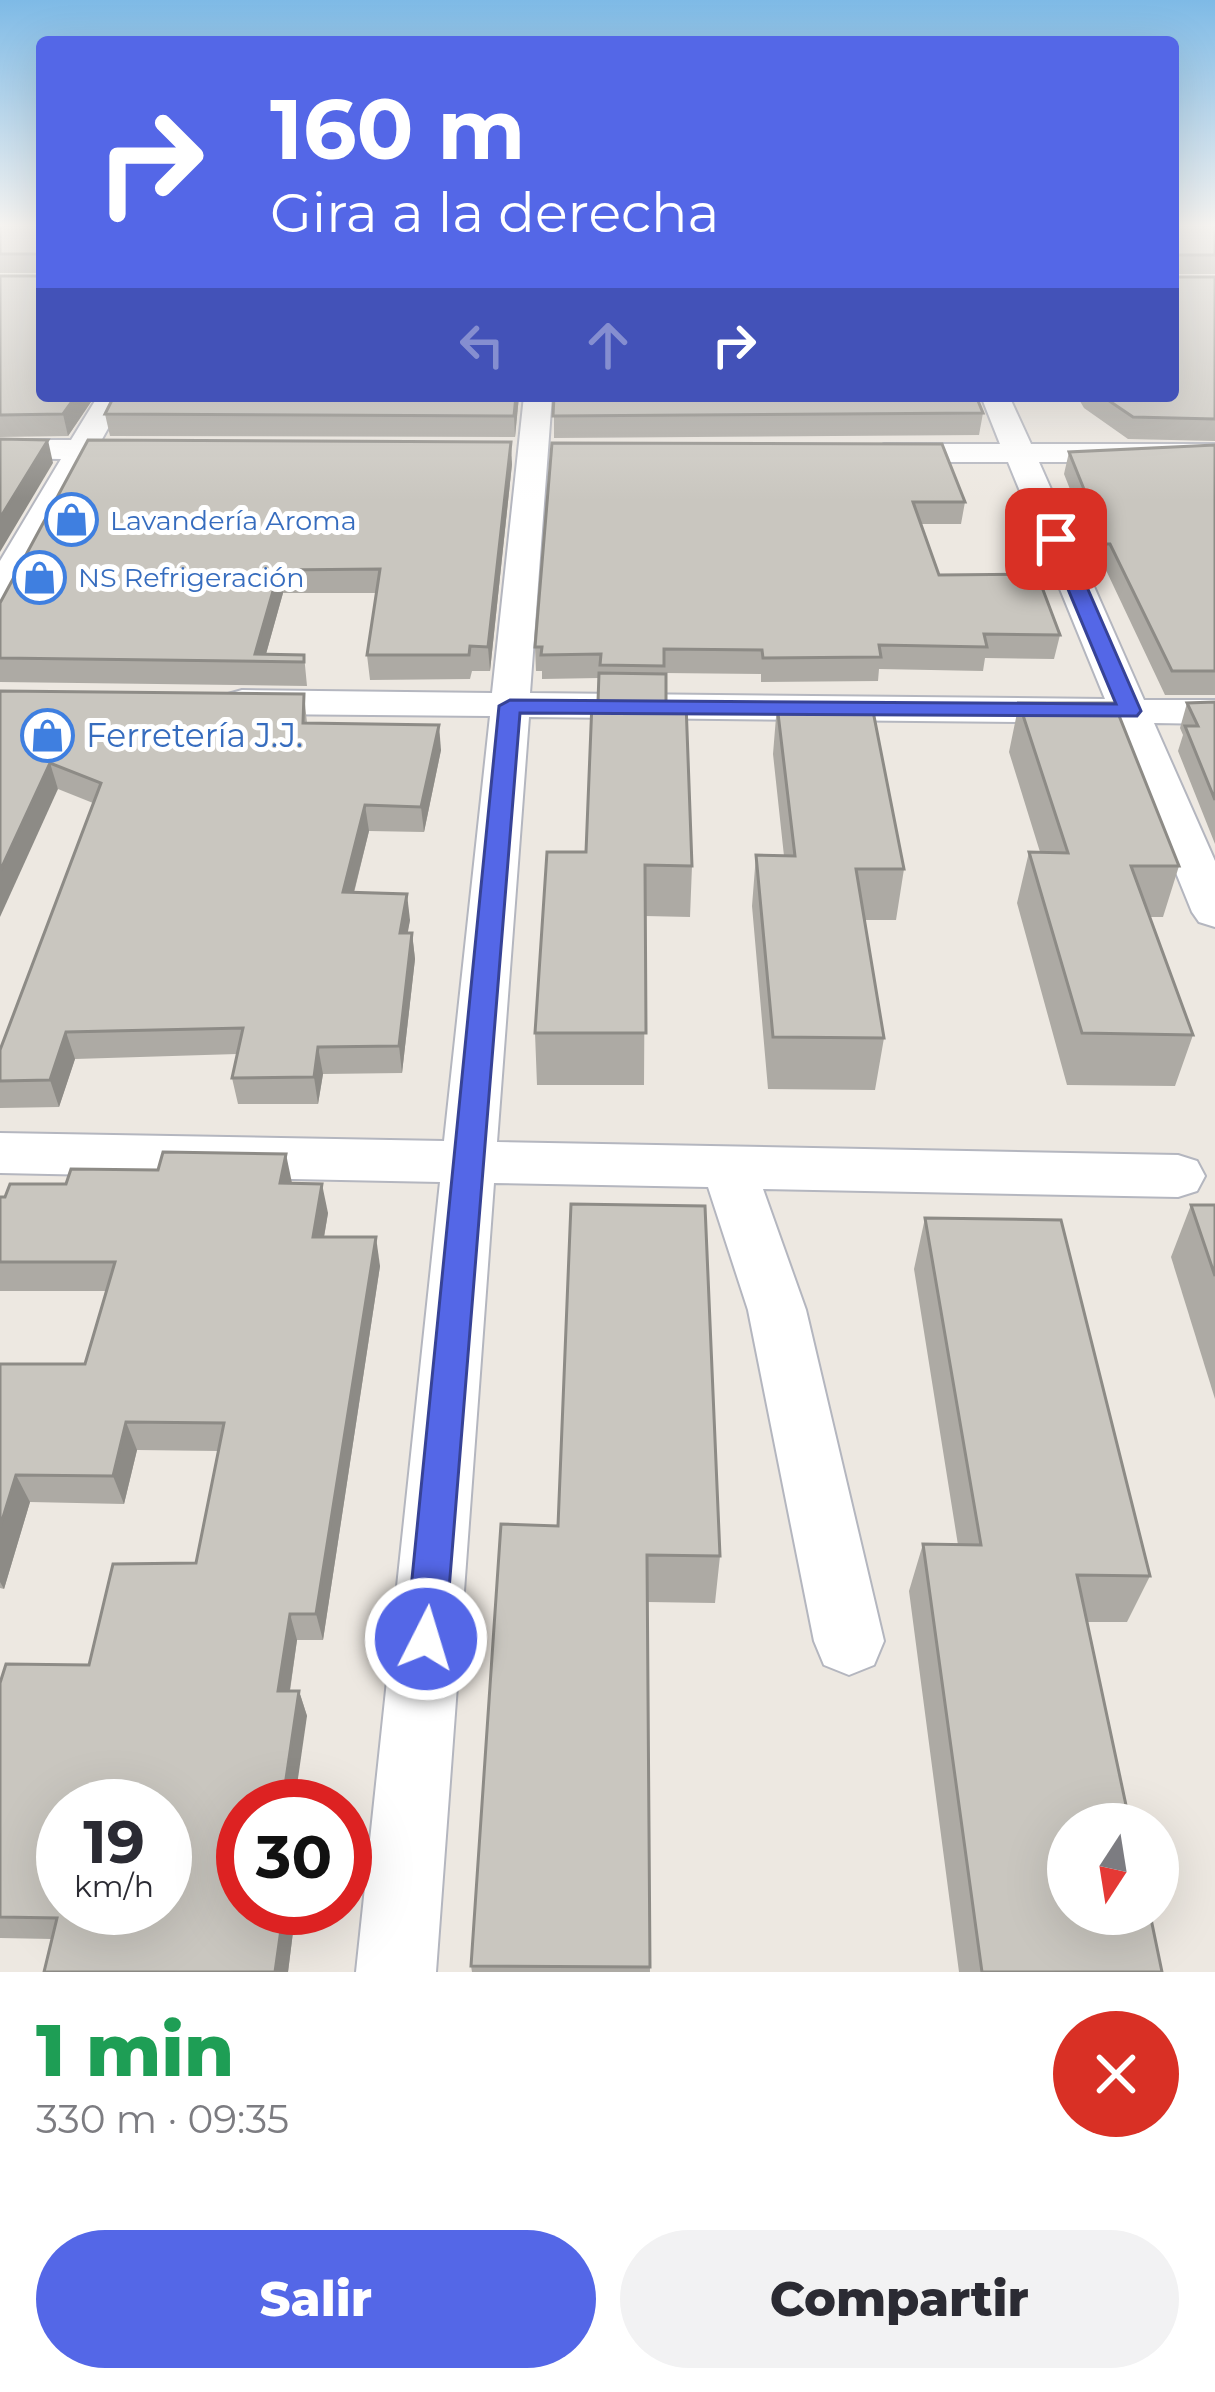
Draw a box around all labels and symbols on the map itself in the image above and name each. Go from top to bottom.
pin [1005,488,1107,590]
shop icon: Lavandería Aroma [43,492,99,548]
place label: Lavandería Aroma [110,504,357,537]
shop icon: NS Refrigeración [11,549,67,605]
place label: NS Refrigeración [78,561,304,594]
shop icon: Ferretería J.J. [19,707,75,763]
place label: Ferretería J.J. [86,715,303,755]
position arrow [363,1576,489,1702]
speed limit sign: 30 [216,1779,372,1935]
north arrow [1047,1803,1179,1935]

